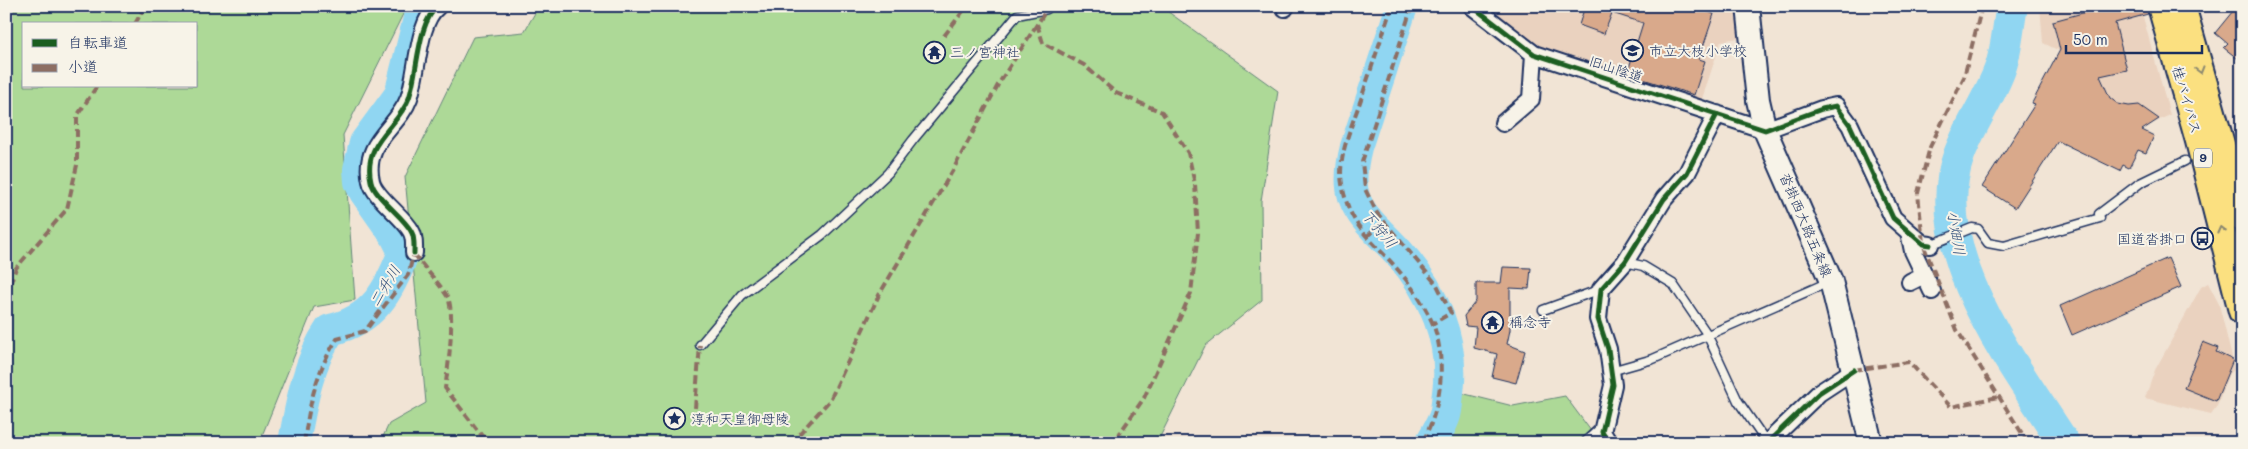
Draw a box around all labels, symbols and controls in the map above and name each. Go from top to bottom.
legend [22,22,198,88]
scale bar [2066,22,2202,54]
text: 50 m [2073,29,2108,49]
text: 自転車道 [68,32,128,52]
school or university icon: 市立大枝小学校 [1621,39,1645,63]
temple icon: 三ノ宮神社 [922,40,946,64]
place label: 市立大枝小学校 [1649,41,1747,60]
place label: 三ノ宮神社 [950,42,1020,61]
street label: 旧山陰道 [1587,51,1646,86]
text: 小道 [68,56,98,76]
street label: 桂バイパス [2169,64,2206,136]
one-way arrow [2194,66,2205,74]
road number: 9 [2194,148,2212,168]
street label: 沓掛西大路五条線 [1776,170,1837,280]
water label: 下狩川 [1358,205,1402,252]
water label: 小畑川 [1944,209,1970,257]
one-way arrow [2216,226,2227,235]
bus stop icon: 国道沓掛口 [2191,227,2215,251]
place label: 国道沓掛口 [2117,229,2187,248]
water label: 二升川 [364,261,404,310]
temple icon: 稱念寺 [1481,310,1505,334]
place label: 稱念寺 [1509,312,1551,331]
place icon: 淳和天皇御母陵 [663,407,687,431]
place label: 淳和天皇御母陵 [691,409,789,428]

